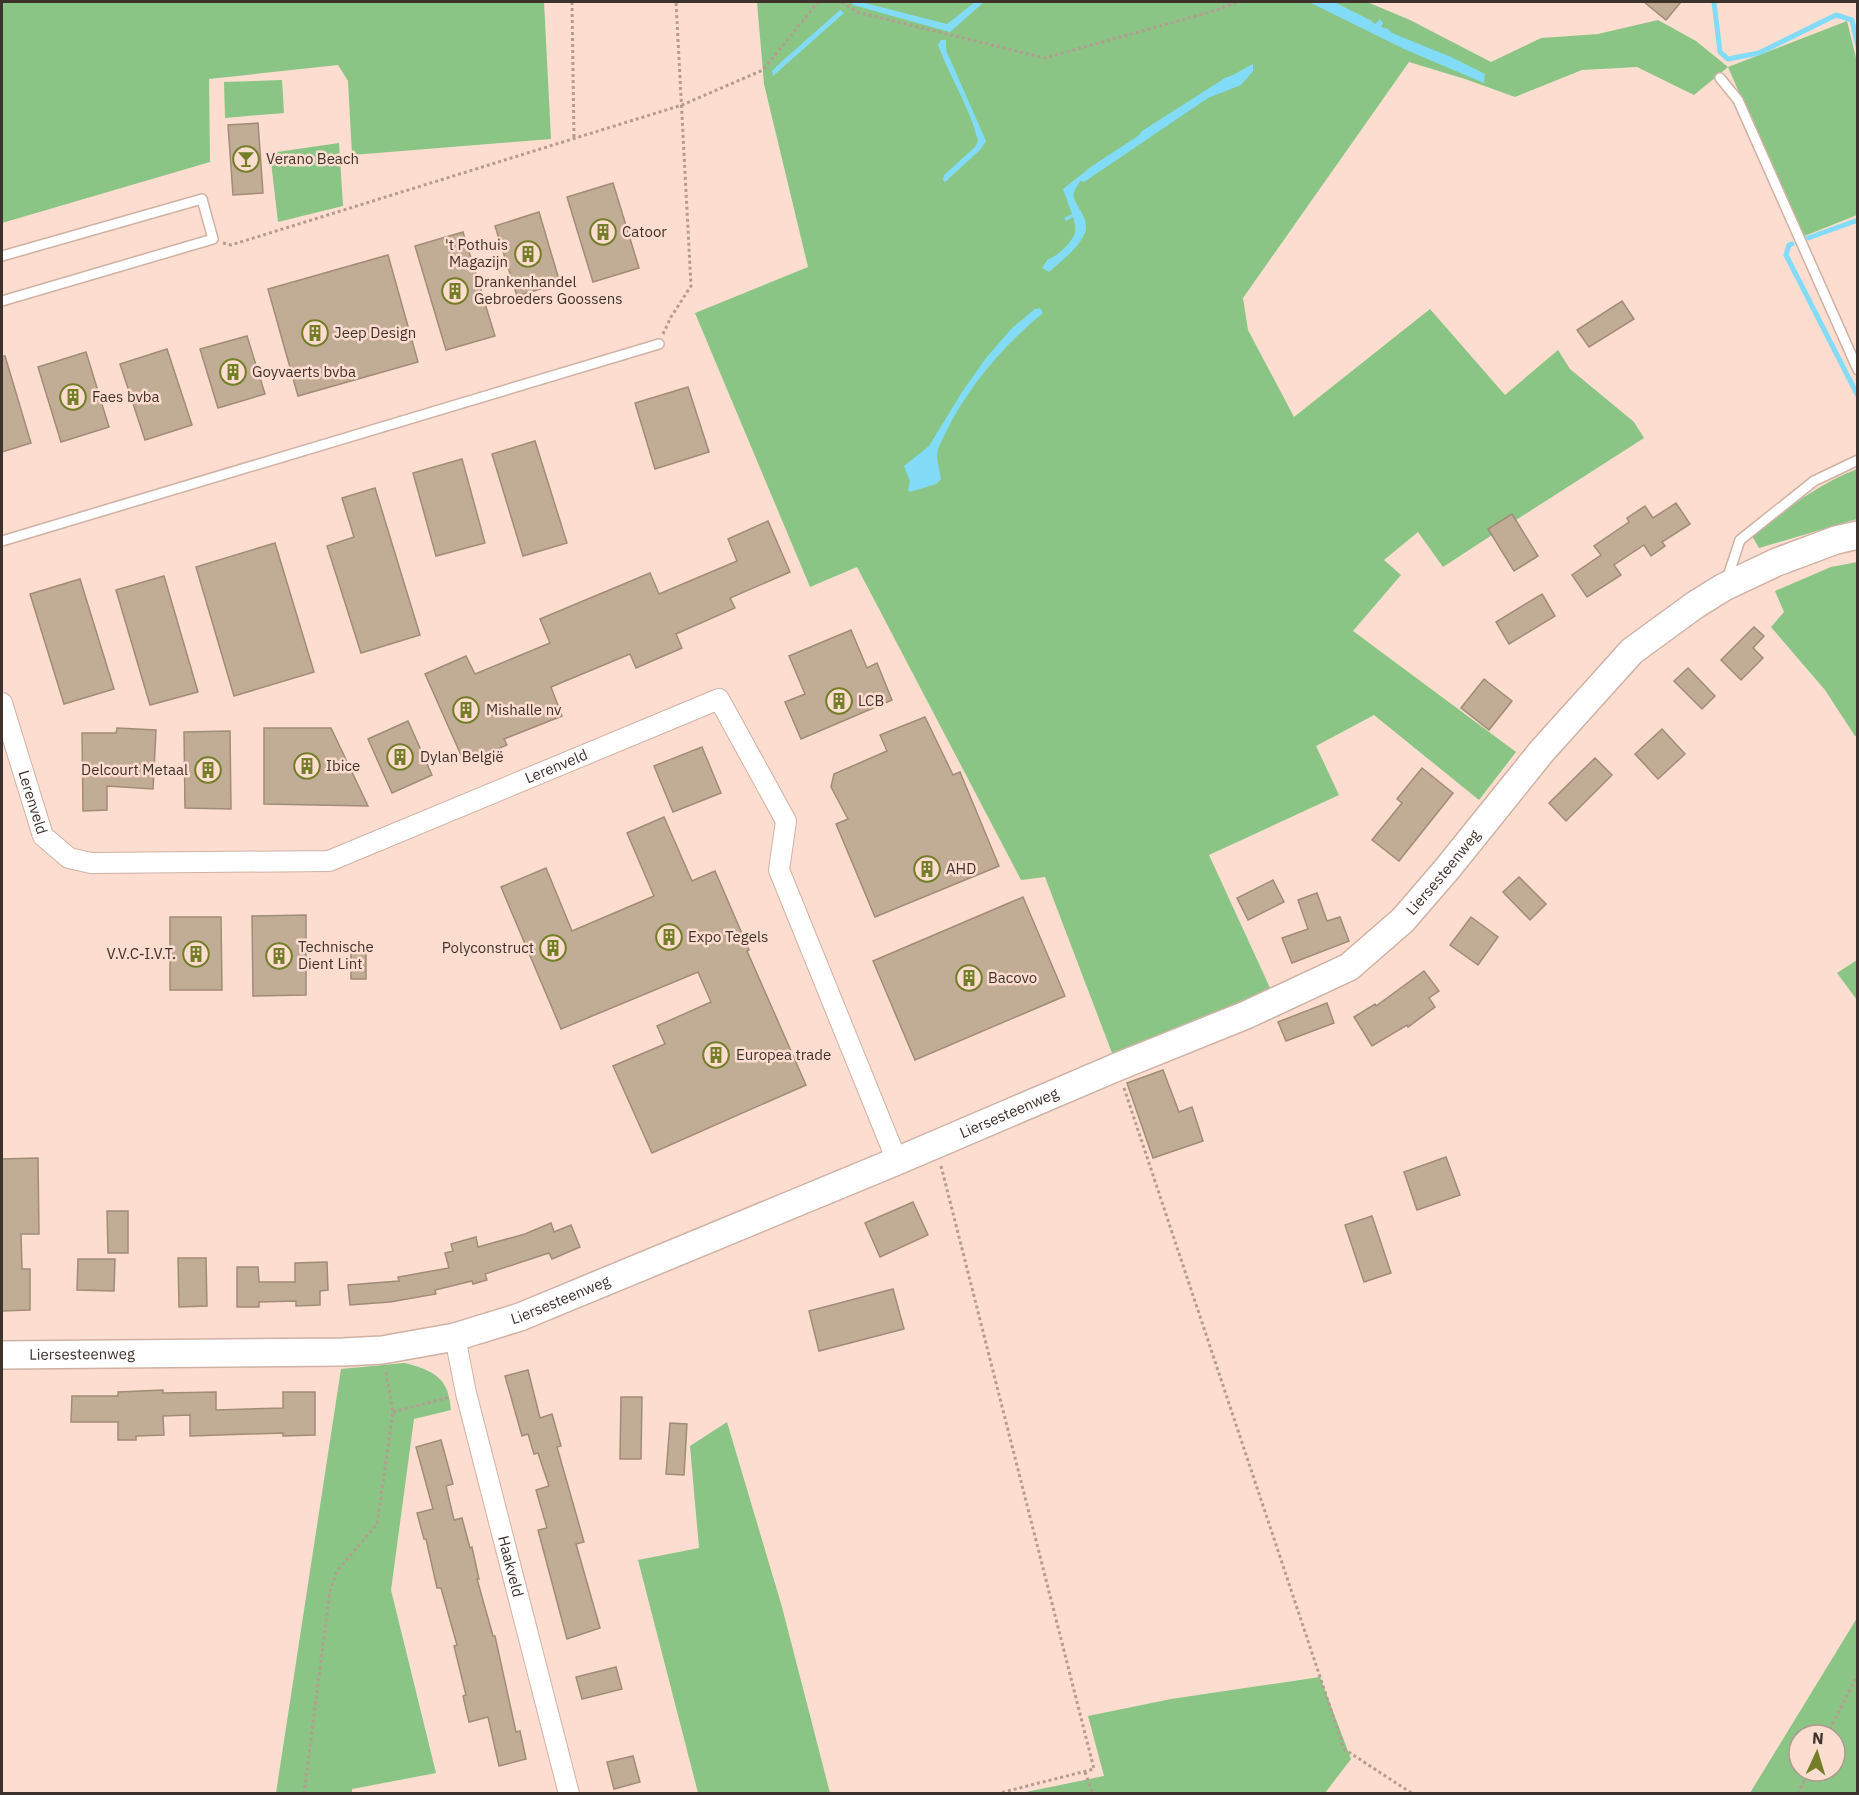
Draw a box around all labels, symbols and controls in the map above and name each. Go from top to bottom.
bar icon: Verano Beach [231,144,261,174]
place label: Verano Beach [266,149,359,168]
building icon: Catoor [588,217,618,247]
place label: Catoor [622,222,667,241]
place label: 't Pothuis Magazijn [445,235,508,271]
building icon: 't Pothuis Magazijn [513,239,543,269]
place label: Drankenhandel Gebroeders Goossens [474,272,623,308]
building icon: Drankenhandel Gebroeders Goossens [440,276,470,306]
building icon: Jeep Design [300,318,330,348]
place label: Jeep Design [334,323,416,342]
building icon: Goyvaerts bvba [218,357,248,387]
place label: Goyvaerts bvba [252,362,356,381]
building icon: Faes bvba [58,382,88,412]
place label: Faes bvba [92,387,160,406]
building icon: LCB [824,686,854,716]
place label: LCB [858,691,884,710]
building icon: Mishalle nv [451,695,481,725]
place label: Mishalle nv [486,700,562,719]
building icon: Dylan België [385,742,415,772]
street label: Lerenveld [522,745,590,788]
place label: Dylan België [420,747,504,766]
building icon: Ibice [292,751,322,781]
building icon: Delcourt Metaal [193,755,223,785]
place label: Ibice [326,756,360,775]
place label: Delcourt Metaal [81,760,188,779]
street label: Lerenveld [14,768,52,837]
street label: Liersesteenweg [1402,826,1484,919]
building icon: AHD [912,854,942,884]
place label: AHD [946,859,976,878]
building icon: Expo Tegels [654,922,684,952]
place label: Expo Tegels [688,927,768,946]
building icon: Polyconstruct [538,933,568,963]
place label: Technische Dient Lint [298,937,374,973]
place label: Polyconstruct [442,938,534,957]
building icon: V.V.C-I.V.T. [181,939,211,969]
building icon: Technische Dient Lint [264,941,294,971]
place label: V.V.C-I.V.T. [106,944,176,963]
building icon: Bacovo [954,963,984,993]
place label: Bacovo [988,968,1037,987]
building icon: Europea trade [701,1040,731,1070]
place label: Europea trade [736,1045,831,1064]
street label: Liersesteenweg [956,1083,1061,1142]
street label: Liersesteenweg [508,1271,613,1328]
street label: Liersesteenweg [29,1344,135,1364]
street label: Haakveld [494,1533,528,1599]
north arrow [1787,1723,1847,1783]
text: N [1812,1728,1825,1748]

